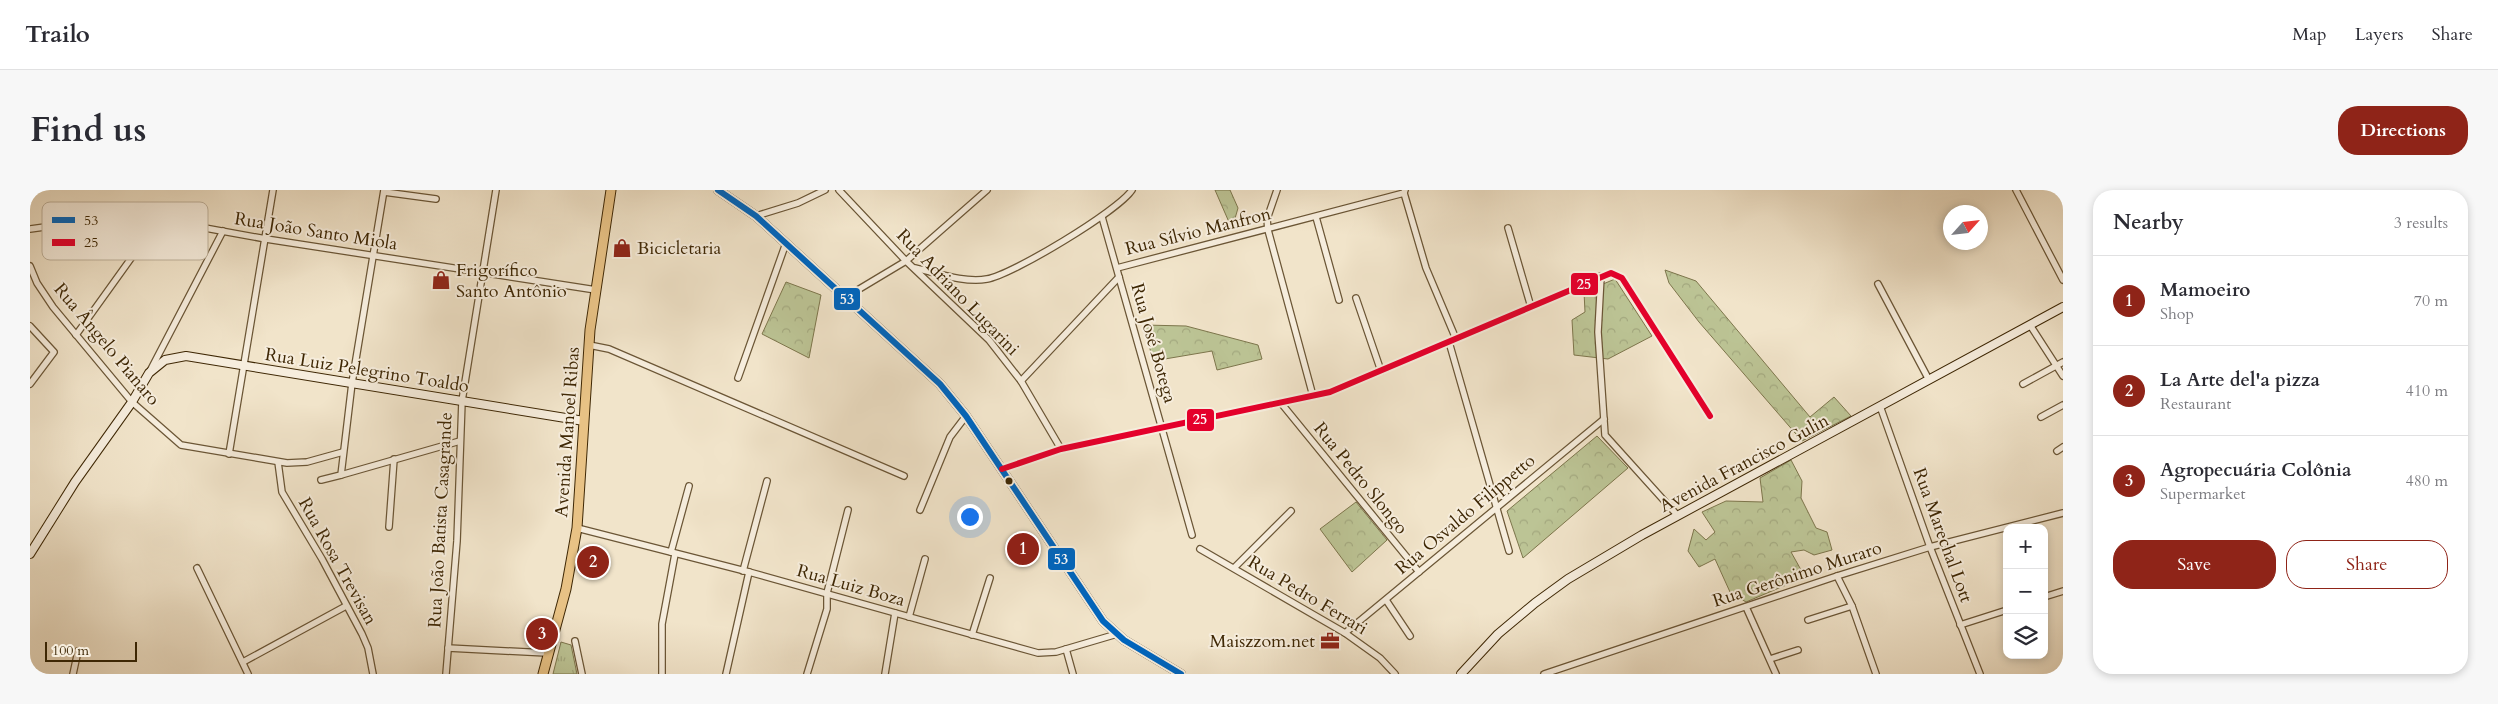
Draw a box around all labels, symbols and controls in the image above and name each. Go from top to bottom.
text: Trailo [25,18,90,51]
text: Map [2292,22,2327,47]
text: Layers [2355,22,2404,47]
text: Share [2432,22,2473,47]
text: Find us [30,106,146,154]
button: Directions [2338,106,2468,155]
street label: Rua Sílvio Manfron [1123,201,1274,262]
legend [42,202,208,260]
north arrow [1943,205,1988,250]
street label: Rua João Santo Miola [233,206,399,257]
text: Nearby [2113,208,2184,237]
text: 53 [84,211,98,230]
text: 3 results [2394,212,2448,234]
street label: Rua Adriano Lugarini [891,224,1025,361]
text: 25 [84,233,98,252]
place label: Bicicletaria [637,236,722,261]
shop icon: Bicicletaria [611,237,633,259]
place label: Frigorífico Santo Antônio [456,258,567,304]
shop icon: Frigorífico Santo Antônio [430,269,452,291]
line badge: 25 [1570,272,1599,296]
text: 25 [1577,275,1591,294]
text: Mamoeiro [2160,277,2250,303]
street label: Rua Ângelo Pianaro [48,278,166,411]
street label: Rua José Botega [1124,280,1183,406]
line badge: 53 [833,287,861,311]
text: 53 [840,290,854,309]
text: 1 [2125,290,2133,312]
text: 70 m [2414,290,2448,312]
text: Shop [2160,303,2194,325]
street label: Rua Luiz Pelegrino Toaldo [263,342,471,399]
street label: Avenida Manoel Ribas [549,346,586,518]
text: La Arte del'a pizza [2160,367,2320,393]
text: 2 [2125,380,2133,402]
text: 410 m [2406,380,2448,402]
text: Restaurant [2160,393,2231,415]
line badge: 25 [1186,408,1215,432]
street label: Avenida Francisco Gulin [1655,408,1834,519]
text: 25 [1193,410,1207,429]
street label: Rua João Batista Casagrande [422,412,459,629]
street label: Rua Pedro Slongo [1308,417,1414,540]
street label: Rua Osvaldo Filippetto [1390,448,1541,580]
text: Agropecuária Colônia [2160,457,2351,483]
street label: Rua Marechal Lott [1907,464,1979,606]
text: 3 [2125,470,2133,492]
text: 480 m [2406,470,2448,492]
unlabelled marker [1004,476,1014,486]
text: Supermarket [2160,483,2246,505]
street label: Rua Rosa Trevisan [292,493,383,630]
your location [957,504,983,530]
map controls [2003,524,2048,659]
button: + [2003,524,2048,569]
pin: 1 [1007,530,1039,568]
street label: Rua Gerônimo Muraro [1709,535,1885,614]
button: Save [2113,540,2276,589]
button: Share [2286,540,2448,589]
pin: 2 [577,543,609,581]
line badge: 53 [1047,547,1076,571]
text: 53 [1054,550,1068,569]
street label: Rua Pedro Ferrari [1243,550,1372,641]
street label: Rua Luiz Boza [794,558,908,613]
button: − [2003,569,2048,614]
button: layers [2003,614,2048,659]
pin: 3 [526,615,558,653]
place label: Maiszzom.net [1209,629,1315,654]
office icon: Maiszzom.net [1319,630,1341,652]
scale bar [45,639,138,662]
text: 100 m [52,641,89,660]

